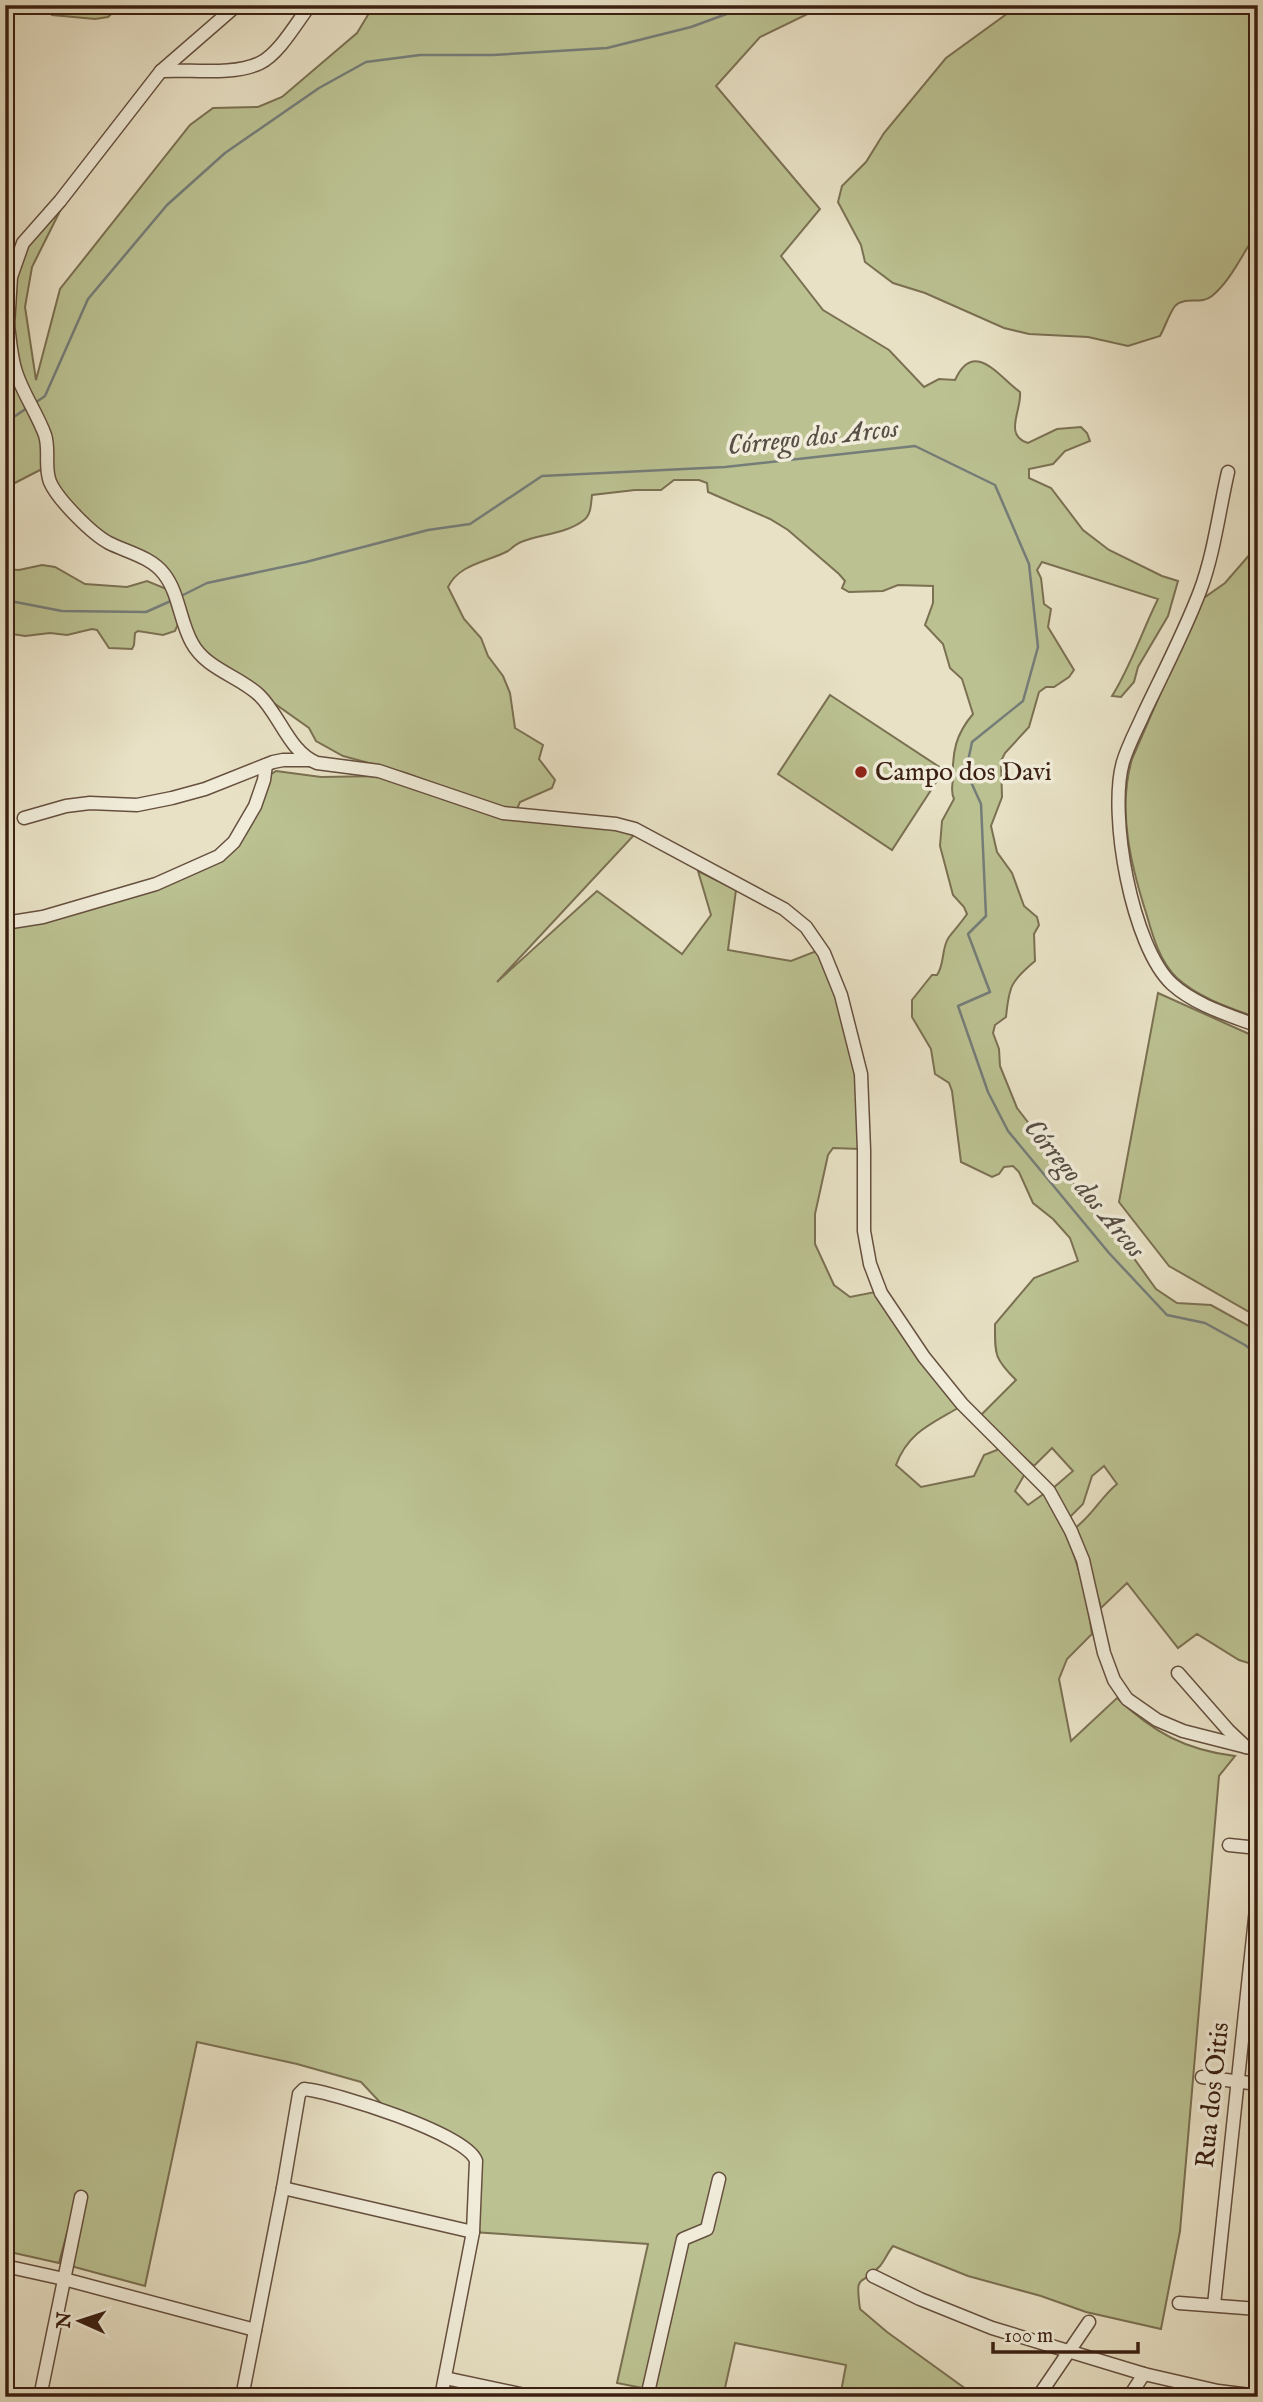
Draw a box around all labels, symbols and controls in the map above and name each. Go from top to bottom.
water label: Córrego dos Arcos [726,412,901,464]
place label: Campo dos Davi [875,756,1052,789]
marker: Campo dos Davi [853,764,869,780]
water label: Córrego dos Arcos [1015,1112,1153,1267]
street label: Rua dos Oitis [1189,2021,1237,2169]
north arrow [46,2286,116,2356]
text: N [53,2311,77,2330]
scale bar [993,2311,1139,2355]
text: 100 m [1004,2323,1053,2350]

